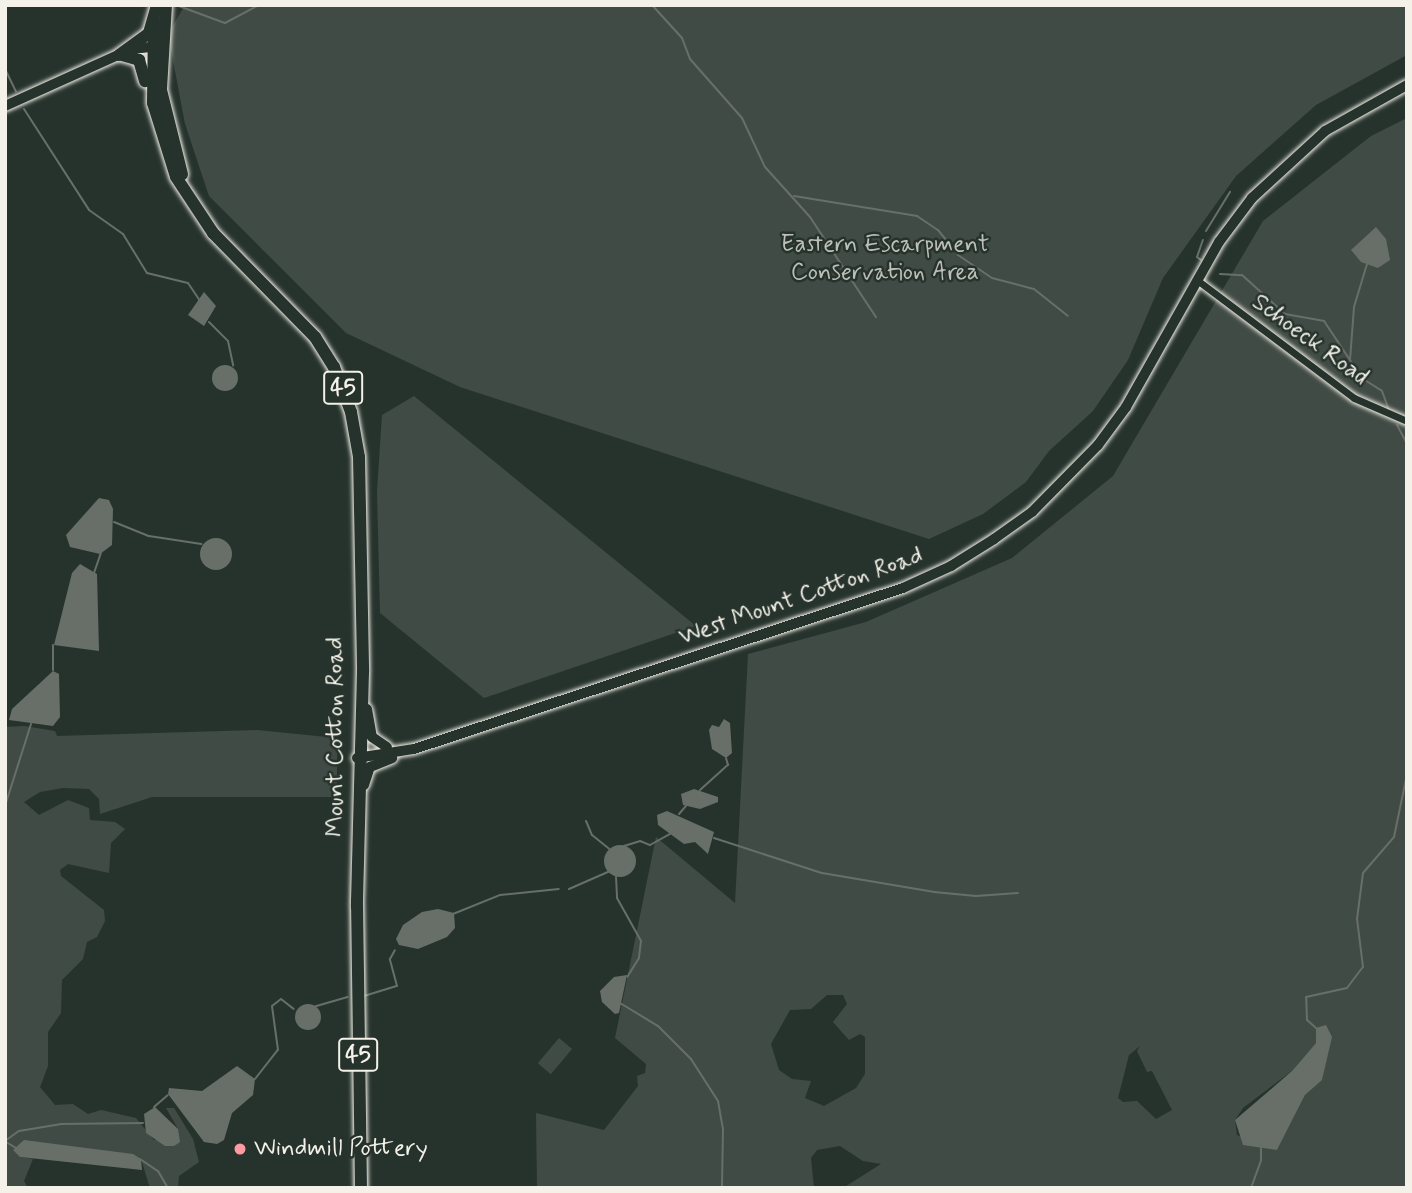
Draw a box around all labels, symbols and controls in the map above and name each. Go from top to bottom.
park label: Eastern Escarpment Conservation Area [776,231,994,287]
street label: Schoeck Road [1247,288,1373,392]
road number: 45 [322,368,364,408]
street label: West Mount Cotton Road [677,542,925,652]
street label: Mount Cotton Road [322,638,350,836]
road number: 45 [337,1036,379,1074]
place label: Windmill Pottery [254,1135,428,1163]
marker: Windmill Pottery [232,1141,248,1157]

